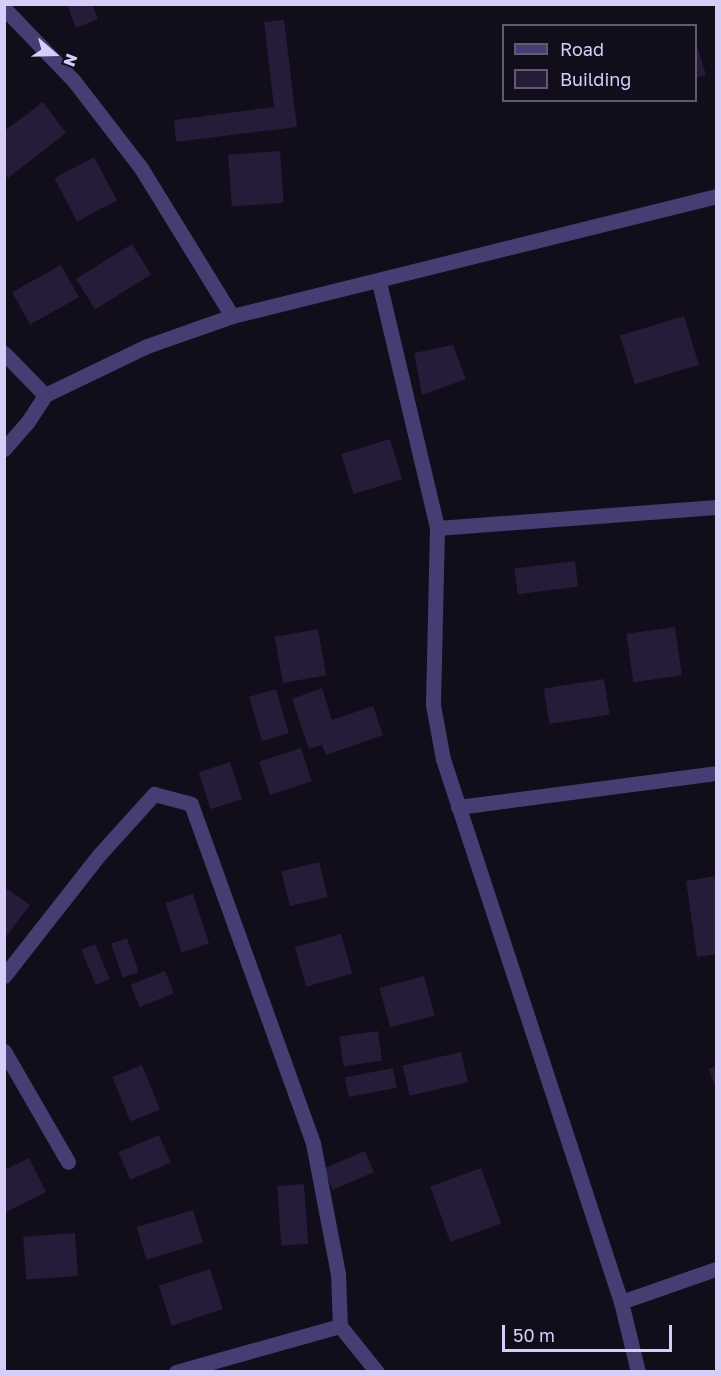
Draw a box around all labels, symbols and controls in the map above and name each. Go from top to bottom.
north arrow [24,24,84,84]
legend [502,24,697,102]
text: Road [560,38,604,60]
text: N [59,51,82,69]
text: Building [560,68,631,90]
scale bar [505,1313,674,1351]
text: 50 m [513,1324,555,1346]

